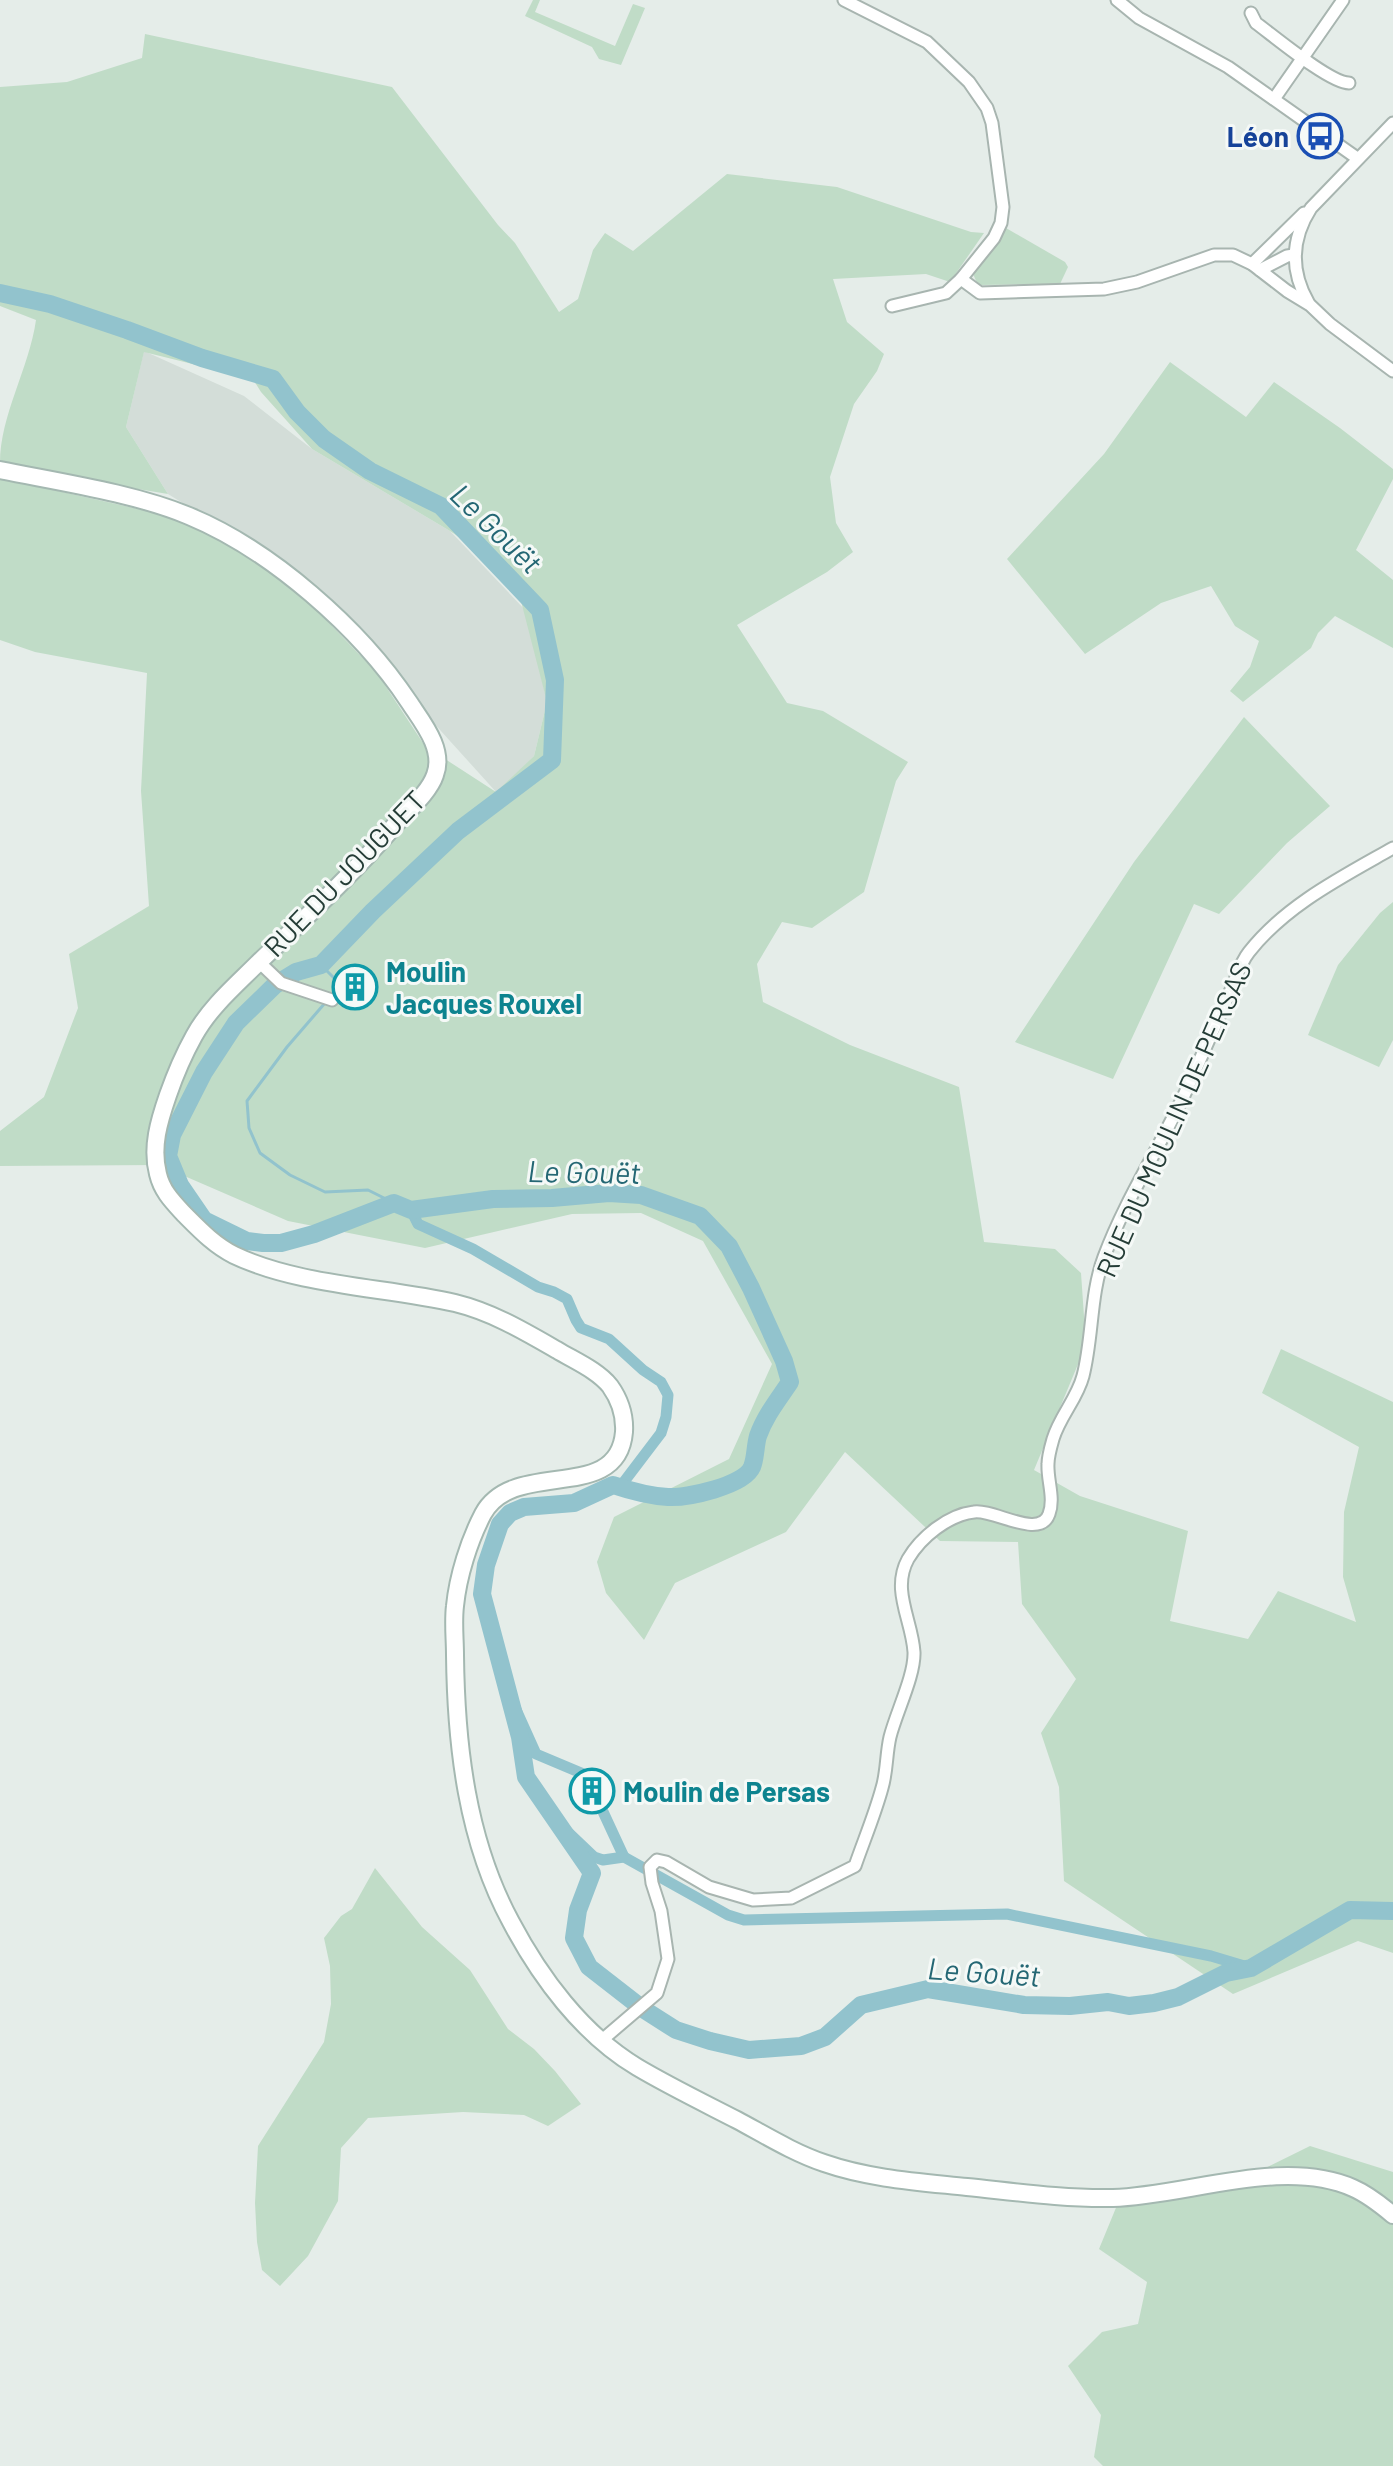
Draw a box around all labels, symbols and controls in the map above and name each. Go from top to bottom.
bus stop icon: Léon [1296,112,1344,160]
place label: Léon [1227,119,1289,153]
water label: Le Gouët [444,476,550,580]
street label: RUE DU JOUGUET [256,783,432,963]
place label: Moulin Jacques Rouxel [386,954,582,1020]
street label: RUE DU MOULIN DE PERSAS [1088,956,1258,1282]
building icon: Moulin Jacques Rouxel [331,963,379,1011]
water label: Le Gouët [527,1152,641,1190]
building icon: Moulin de Persas [568,1767,616,1815]
place label: Moulin de Persas [623,1774,830,1808]
water label: Le Gouët [926,1949,1042,1993]

